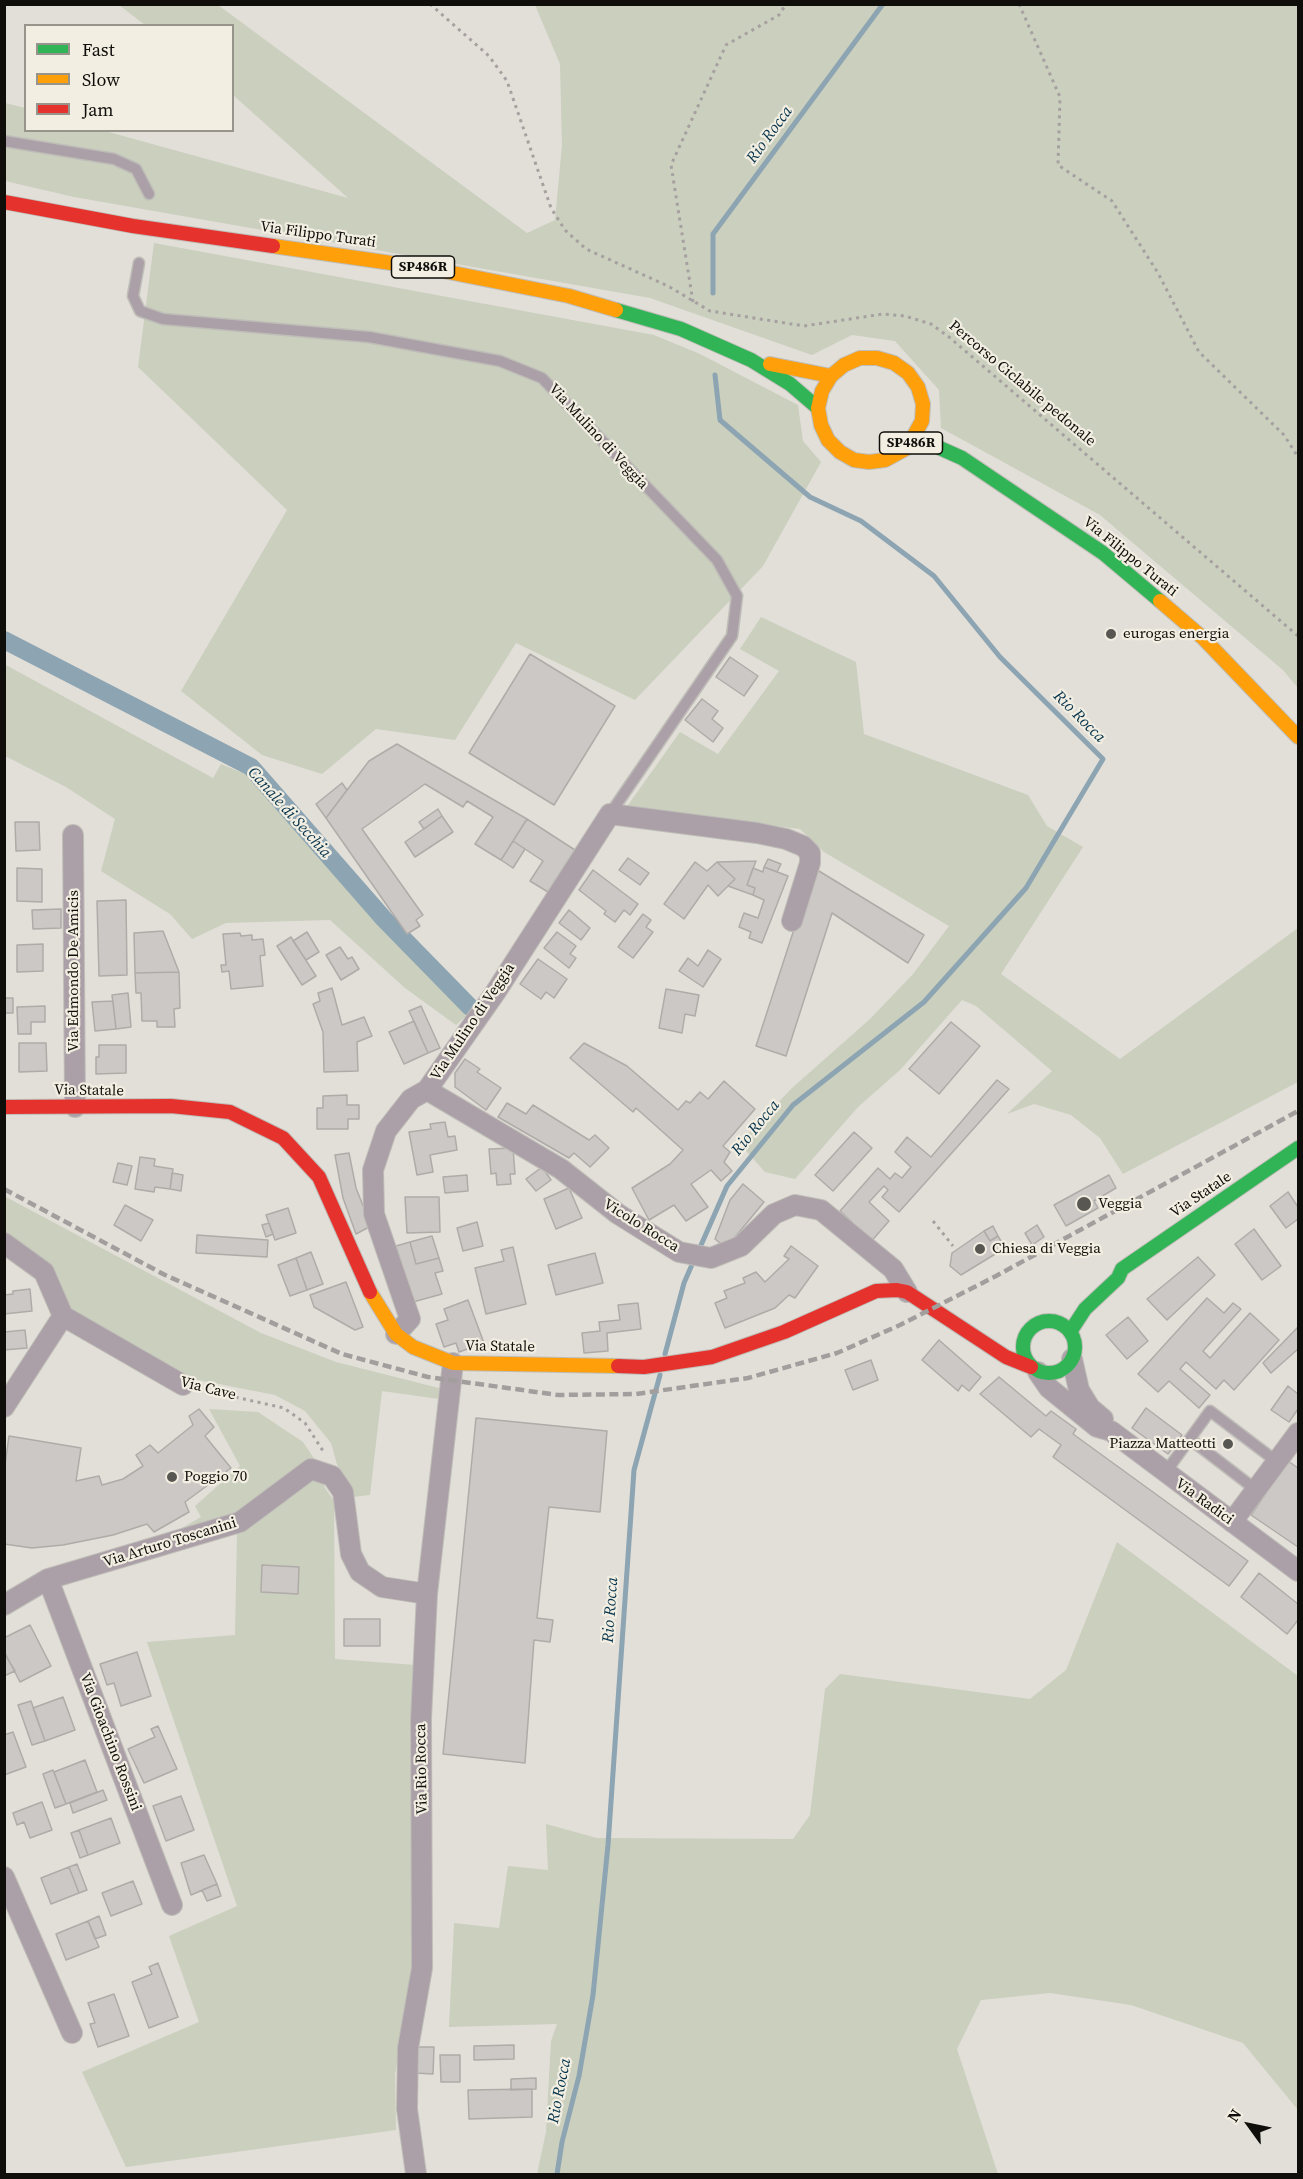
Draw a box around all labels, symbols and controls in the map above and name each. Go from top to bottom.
legend [24,24,234,132]
text: Fast [82,37,115,62]
text: Slow [82,67,120,92]
text: Jam [82,97,114,122]
water label: Rio Rocca [743,103,797,167]
street label: Via Filippo Turati [259,218,377,252]
road number: SP486R [392,256,454,278]
street label: Percorso Ciclabile pedonale [945,317,1099,451]
street label: Via Mulino di Veggia [544,381,652,493]
road number: SP486R [880,432,942,454]
street label: Via Filippo Turati [1079,513,1181,601]
place label: eurogas energia [1123,625,1229,643]
marker: eurogas energia [1104,627,1118,641]
water label: Rio Rocca [1049,687,1109,747]
water label: Canale di Secchia [243,764,335,862]
street label: Via Edmondo De Amicis [65,890,83,1052]
street label: Via Mulino di Veggia [427,960,519,1084]
street label: Via Statale [54,1081,124,1101]
water label: Rio Rocca [728,1096,784,1160]
street label: Via Statale [1167,1168,1235,1222]
marker: Veggia [1075,1195,1093,1213]
place label: Veggia [1098,1195,1142,1213]
street label: Vicolo Rocca [600,1196,682,1256]
place label: Chiesa di Veggia [992,1240,1101,1258]
marker: Chiesa di Veggia [973,1242,987,1256]
street label: Via Statale [465,1337,535,1357]
street label: Via Cave [178,1373,238,1405]
place label: Piazza Matteotti [1109,1435,1216,1453]
marker: Piazza Matteotti [1221,1437,1235,1451]
place label: Poggio 70 [184,1468,247,1486]
marker: Poggio 70 [165,1470,179,1484]
street label: Via Radici [1171,1475,1237,1529]
street label: Via Arturo Toscanini [101,1514,239,1572]
water label: Rio Rocca [599,1577,623,1643]
street label: Via Gioachino Rossini [75,1671,145,1813]
street label: Via Rio Rocca [412,1723,432,1815]
water label: Rio Rocca [544,2057,576,2125]
north arrow [1219,2095,1279,2155]
text: N [1222,2104,1246,2126]

